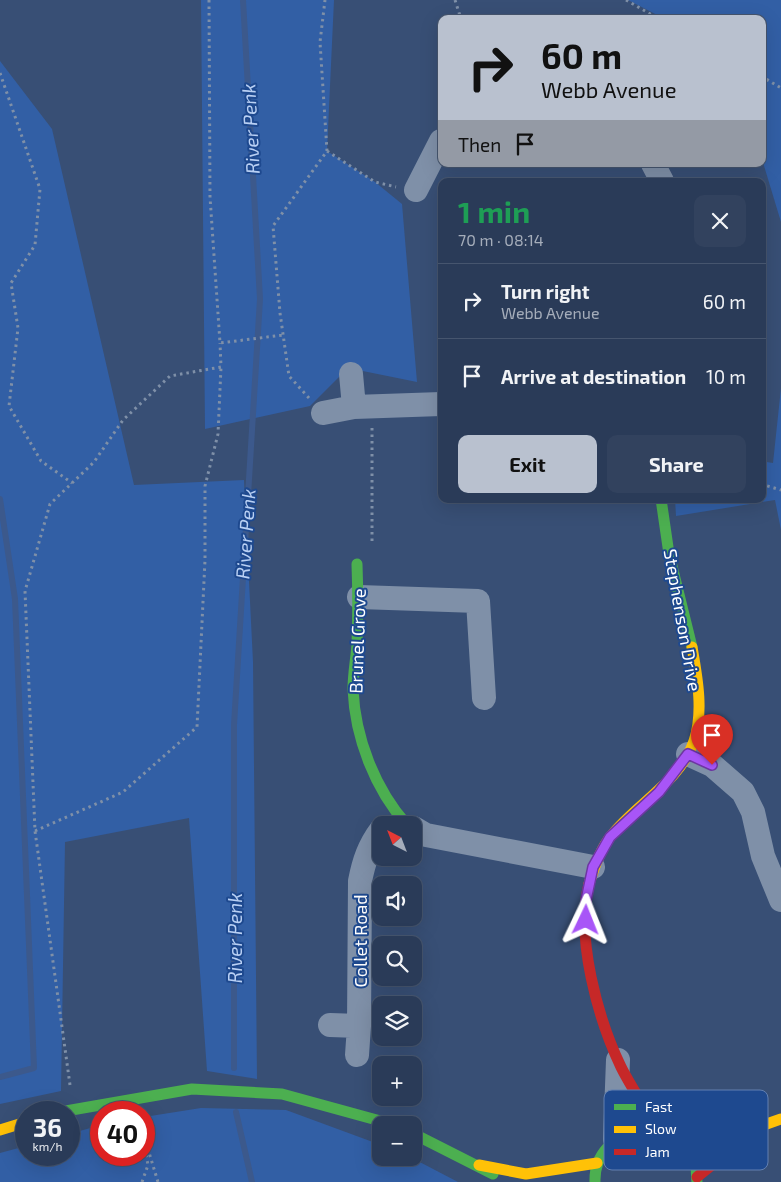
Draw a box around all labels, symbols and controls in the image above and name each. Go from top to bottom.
text: 60 m [541,34,622,76]
icon: right [458,35,523,100]
text: Webb Avenue [541,76,676,102]
water label: River Penk [236,83,264,175]
icon: arrive [511,130,539,158]
text: Then [458,133,501,156]
text: 1 min [458,193,530,229]
button: close [694,195,746,247]
text: 70 m · 08:14 [458,230,544,249]
text: Turn right [501,280,589,303]
icon: right [458,287,486,315]
text: 60 m [703,290,746,313]
text: Webb Avenue [501,303,600,322]
icon: arrive [458,362,486,390]
text: Arrive at destination [501,365,686,388]
text: 10 m [706,365,746,388]
button: Exit [458,435,597,493]
button: Share [607,435,746,493]
water label: River Penk [230,488,260,580]
street label: Stephenson Drive [660,547,706,693]
street label: Brunel Grove [344,588,370,694]
pin [691,714,733,765]
icon: arrive [698,721,726,749]
north arrow [372,816,422,866]
map controls [372,816,422,1166]
button: sound [372,876,422,926]
water label: River Penk [223,893,246,983]
position arrow [559,893,611,945]
street label: Collet Road [349,894,371,988]
button: search [372,936,422,986]
button: layers [372,996,422,1046]
button: + [372,1056,422,1106]
legend [604,1090,768,1170]
text: Fast [645,1098,672,1115]
speed limit sign: 40 [90,1101,155,1166]
text: 36 [33,1112,62,1142]
button: − [372,1116,422,1166]
text: Slow [645,1120,677,1137]
text: km/h [33,1139,62,1153]
text: Jam [645,1143,670,1160]

